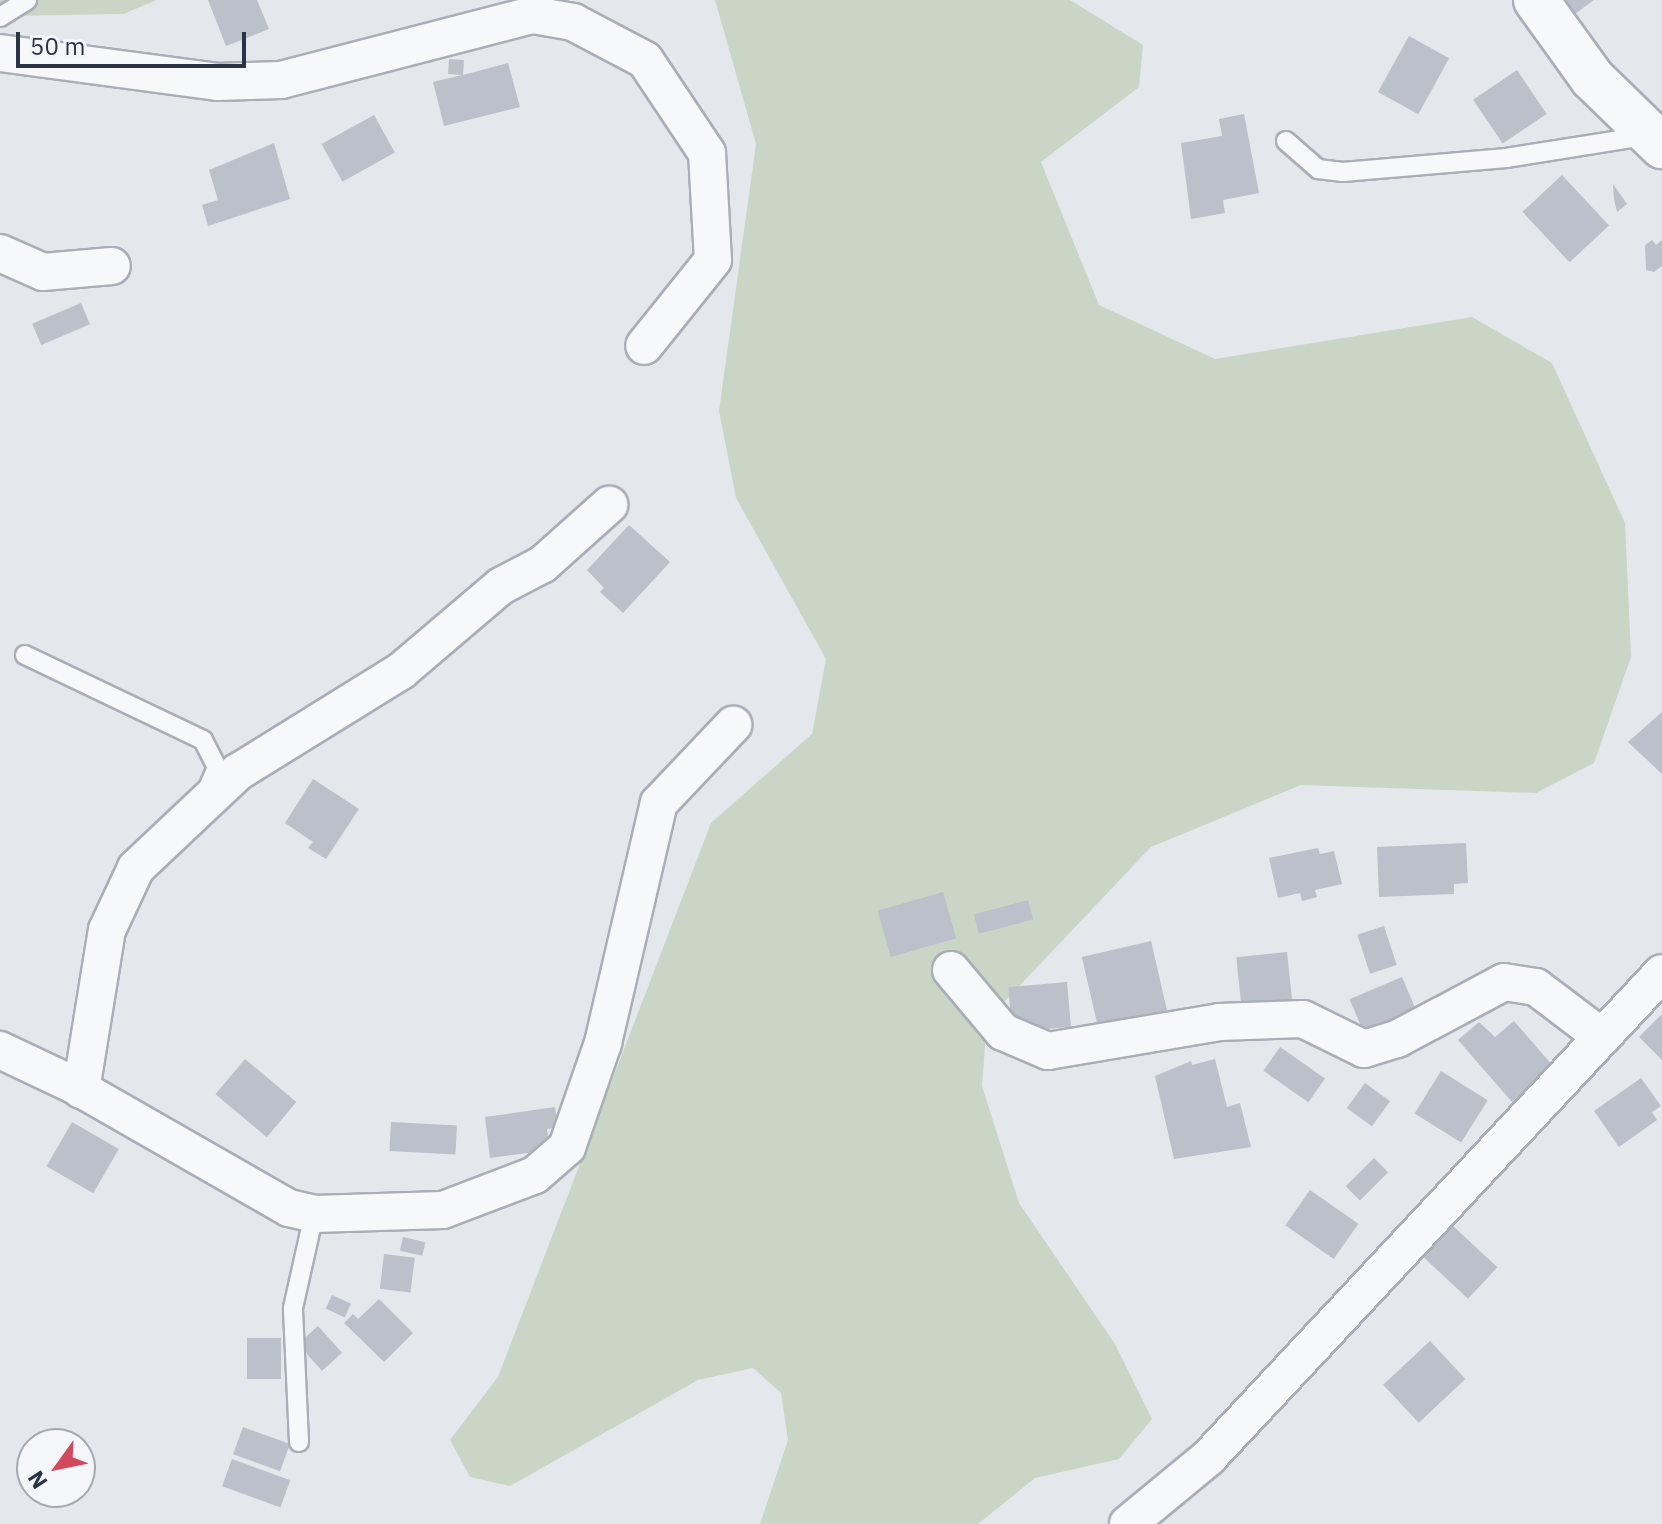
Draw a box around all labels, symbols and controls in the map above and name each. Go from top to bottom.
scale bar [20,16,250,66]
text: 50 m [30,30,85,62]
north arrow [16,1428,96,1508]
text: N [21,1466,54,1495]

